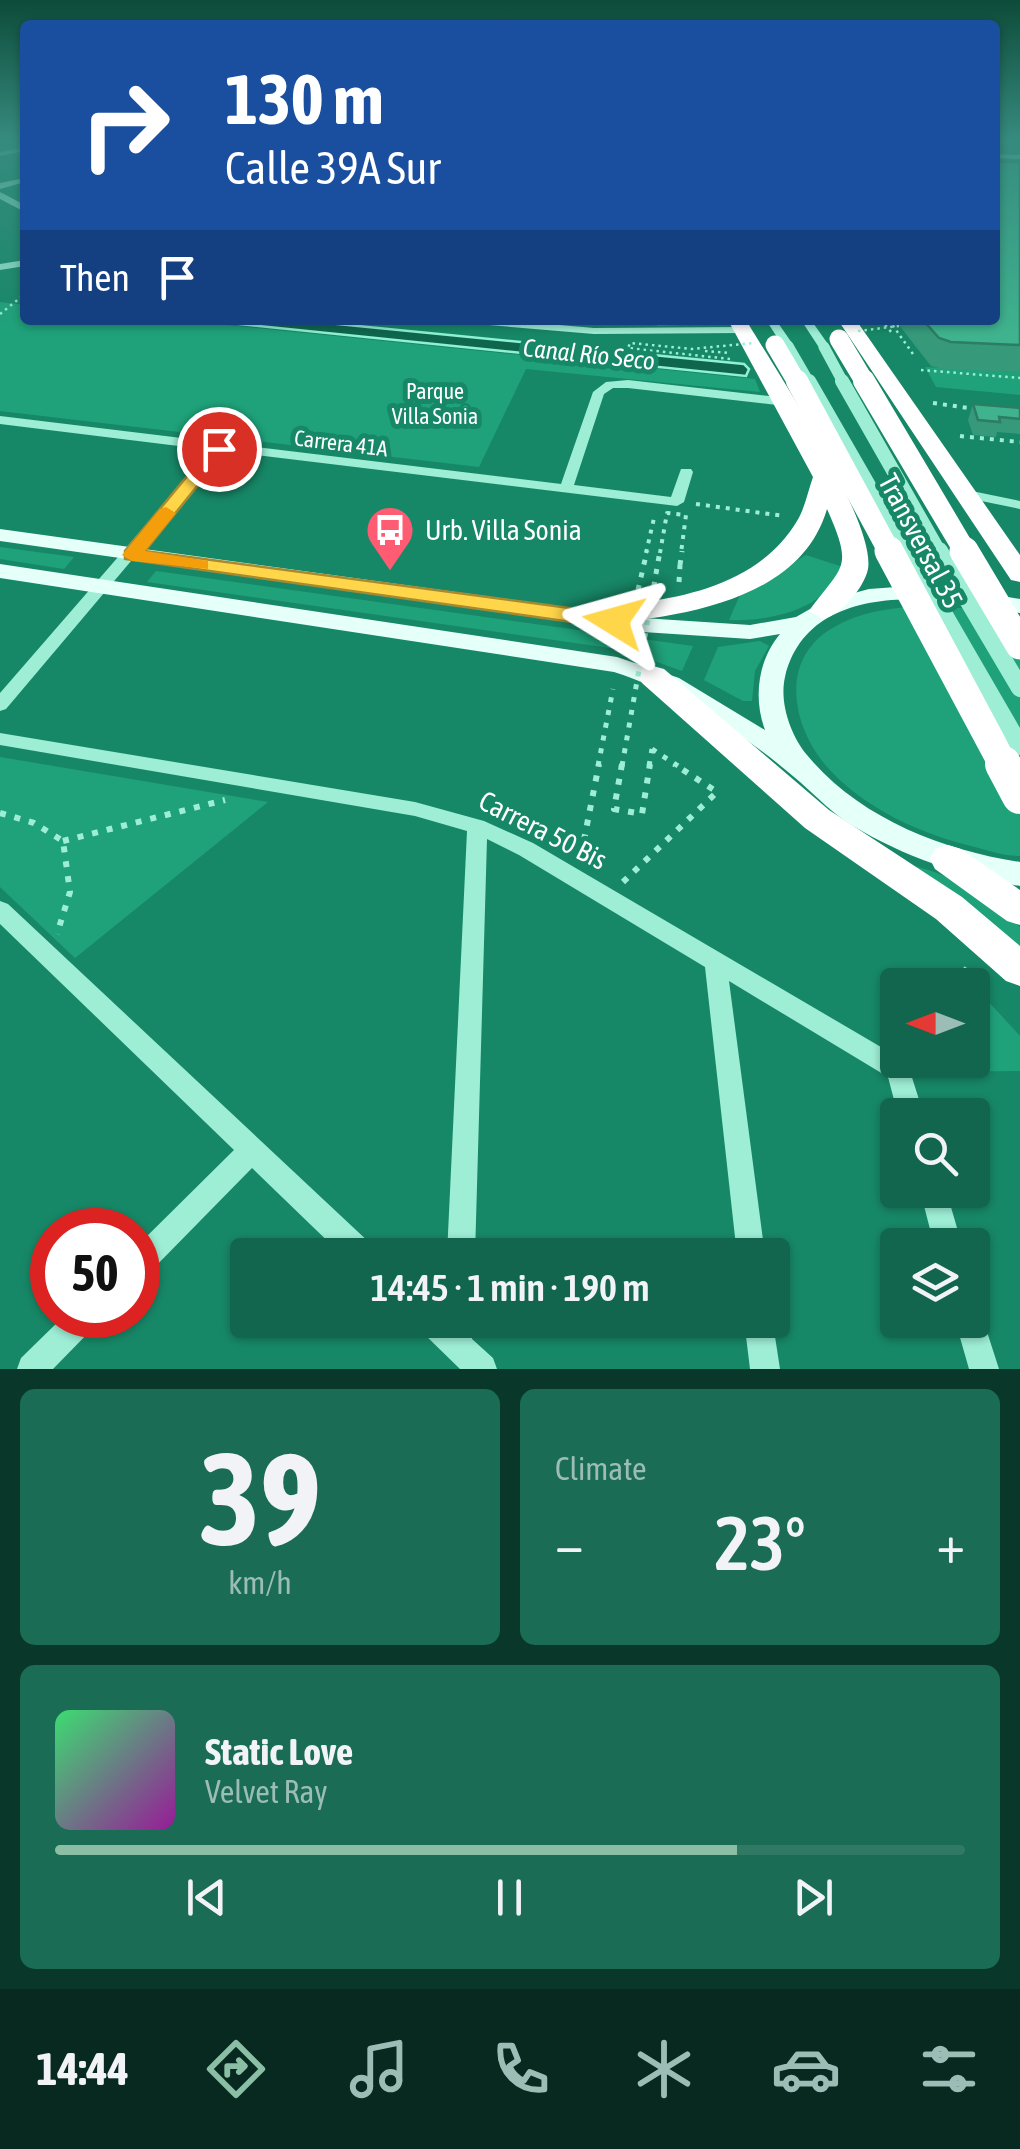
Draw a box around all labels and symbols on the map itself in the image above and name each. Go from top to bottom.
water label: Canal Río Seco [522,333,656,375]
park label: Parque Villa Sonia [392,378,478,429]
pin [177,407,262,492]
street label: Carrera 41A [293,424,389,462]
street label: Transversal 35 [872,468,970,614]
bus stop icon: Urb. Villa Sonia [364,504,416,572]
place label: Urb. Villa Sonia [425,514,582,546]
position arrow [562,569,666,673]
street label: Carrera 50 Bis [474,784,612,876]
north arrow [880,968,990,1078]
speed limit sign: 50 [30,1208,160,1338]

